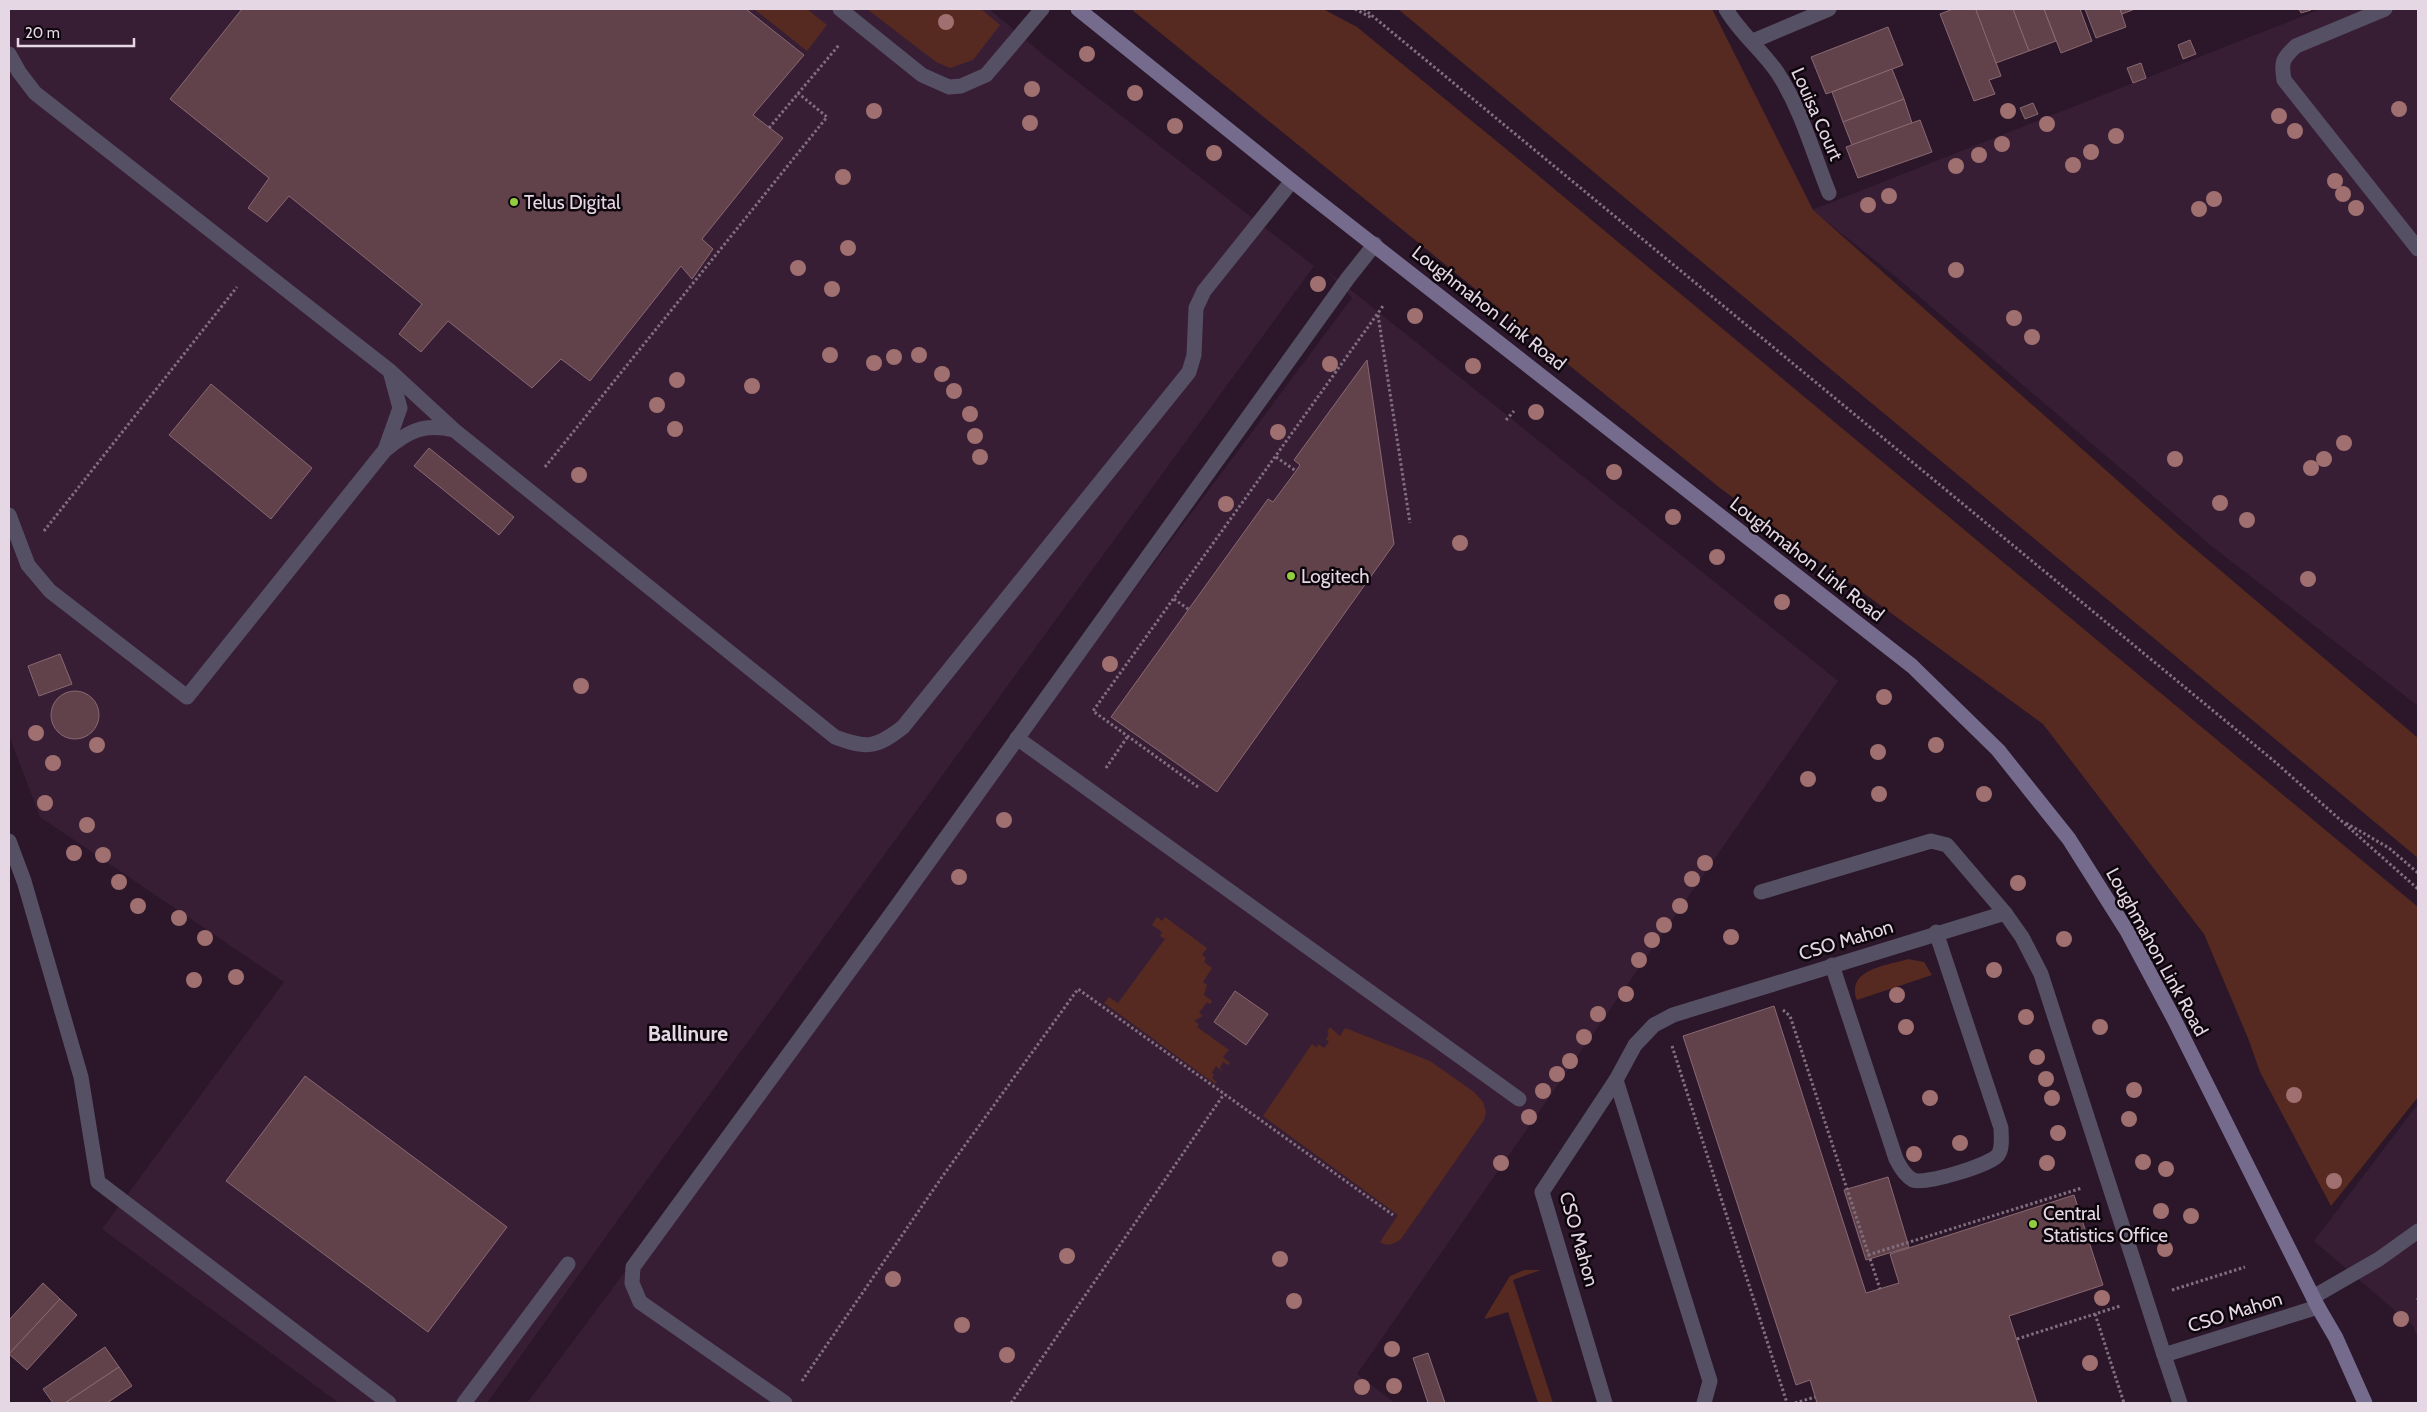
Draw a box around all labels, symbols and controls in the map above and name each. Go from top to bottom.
scale bar [18,15,134,47]
text: 20 m [25,24,60,42]
street label: Louisa Court [1786,64,1848,165]
place label: Telus Digital [524,191,621,214]
marker: Telus Digital [508,196,520,208]
street label: Loughmahon Link Road [1407,241,1571,375]
street label: Loughmahon Link Road [1725,492,1889,626]
place label: Logitech [1301,565,1370,588]
marker: Logitech [1285,570,1297,582]
street label: Loughmahon Link Road [2101,864,2213,1040]
street label: CSO Mahon [1796,915,1896,965]
district label: Ballinure [648,1021,728,1046]
street label: CSO Mahon [1555,1189,1603,1289]
place label: Central Statistics Office [2043,1202,2168,1247]
marker: Central Statistics Office [2027,1218,2039,1230]
street label: CSO Mahon [2185,1287,2285,1337]

